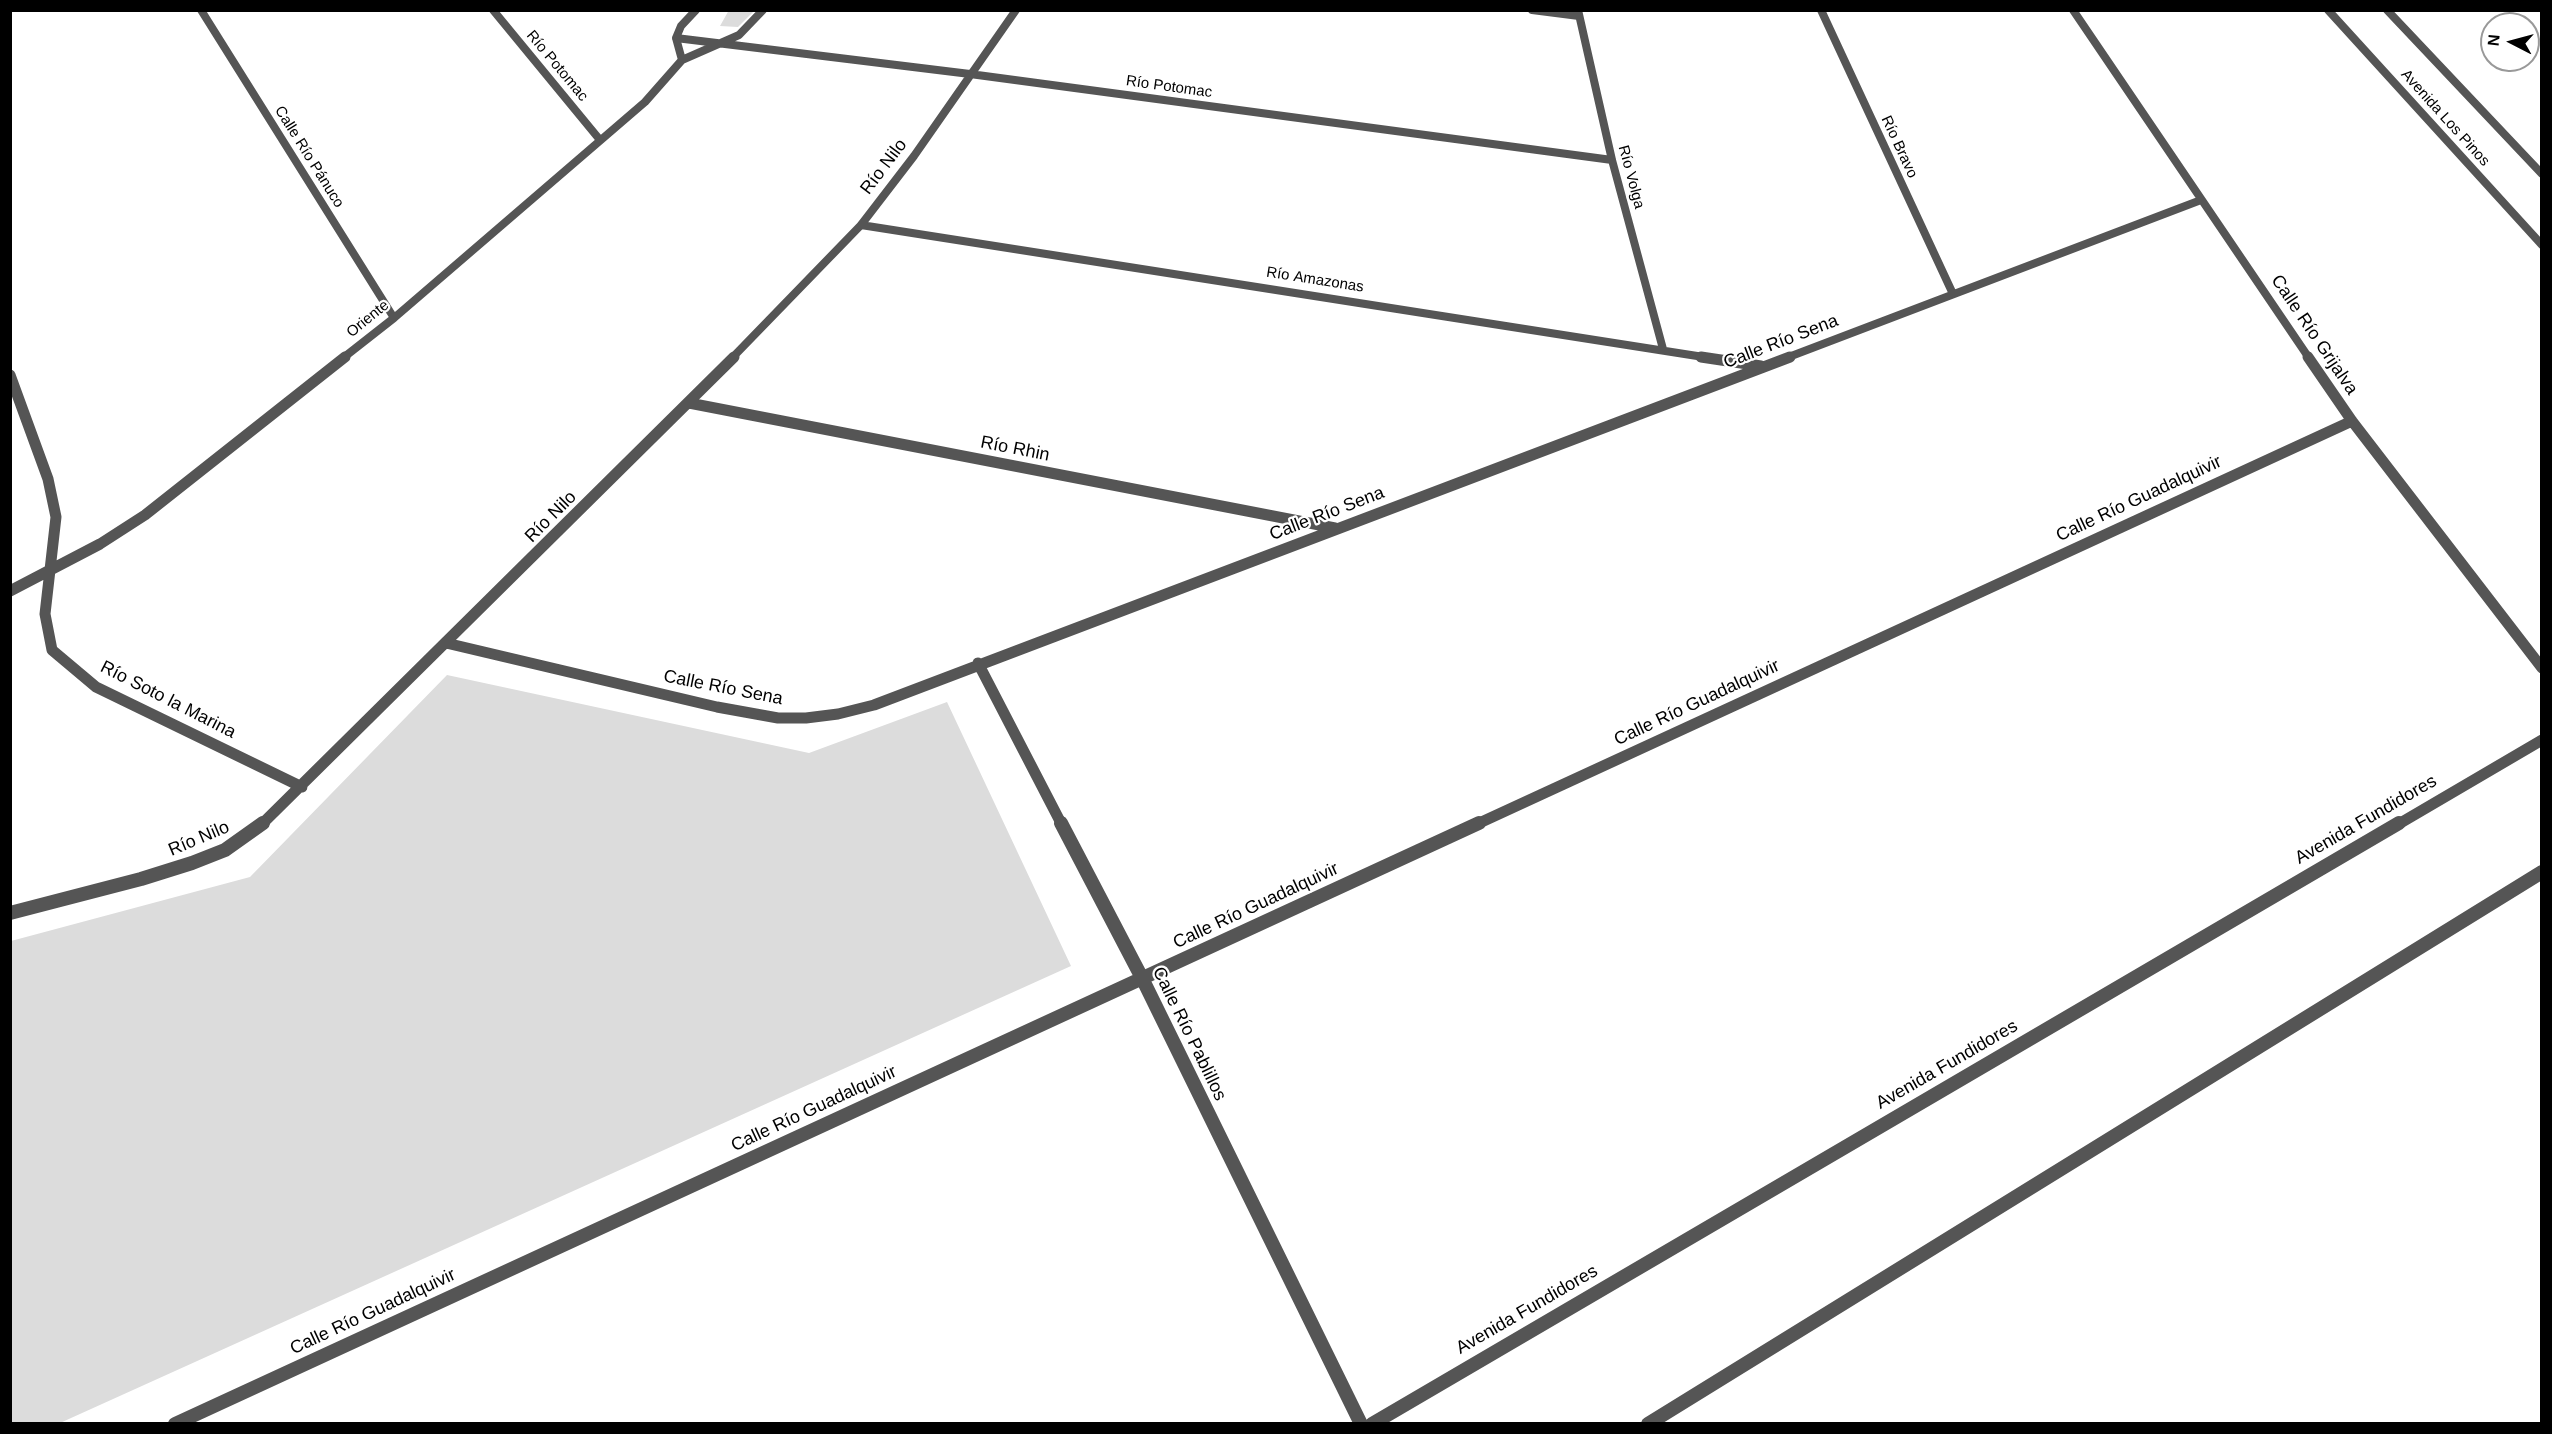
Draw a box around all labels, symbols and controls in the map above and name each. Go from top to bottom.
north arrow [2480,12,2540,72]
street label: Río Potomac [522,27,592,105]
text: N [2485,34,2503,47]
street label: Avenida Los Pinos [2397,66,2493,170]
street label: Río Potomac [1125,72,1213,102]
street label: Calle Río Pánuco [270,103,348,211]
street label: Río Bravo [1877,113,1921,181]
street label: Río Nilo [856,135,912,199]
street label: Río Volga [1614,143,1648,211]
street label: Río Amazonas [1265,263,1365,297]
street label: Calle Río Grijalva [2266,271,2362,399]
street label: Oriente [343,297,393,341]
street label: Calle Río Sena [1721,310,1841,374]
street label: Río Rhin [979,432,1051,466]
street label: Calle Río Guadalquivir [2053,451,2225,547]
street label: Calle Río Sena [1267,482,1387,546]
street label: Río Nilo [521,487,581,547]
street label: Calle Río Guadalquivir [1611,655,1783,751]
street label: Río Soto la Marina [97,657,239,743]
street label: Calle Río Sena [662,666,784,710]
street label: Avenida Fundidores [2291,771,2441,869]
street label: Río Nilo [165,817,233,861]
street label: Calle Río Guadalquivir [1170,858,1342,954]
street label: Calle Río Pablillos [1147,964,1231,1104]
street label: Avenida Fundidores [1872,1016,2022,1114]
street label: Calle Río Guadalquivir [728,1061,900,1157]
street label: Avenida Fundidores [1452,1261,1602,1359]
street label: Calle Río Guadalquivir [287,1264,459,1360]

